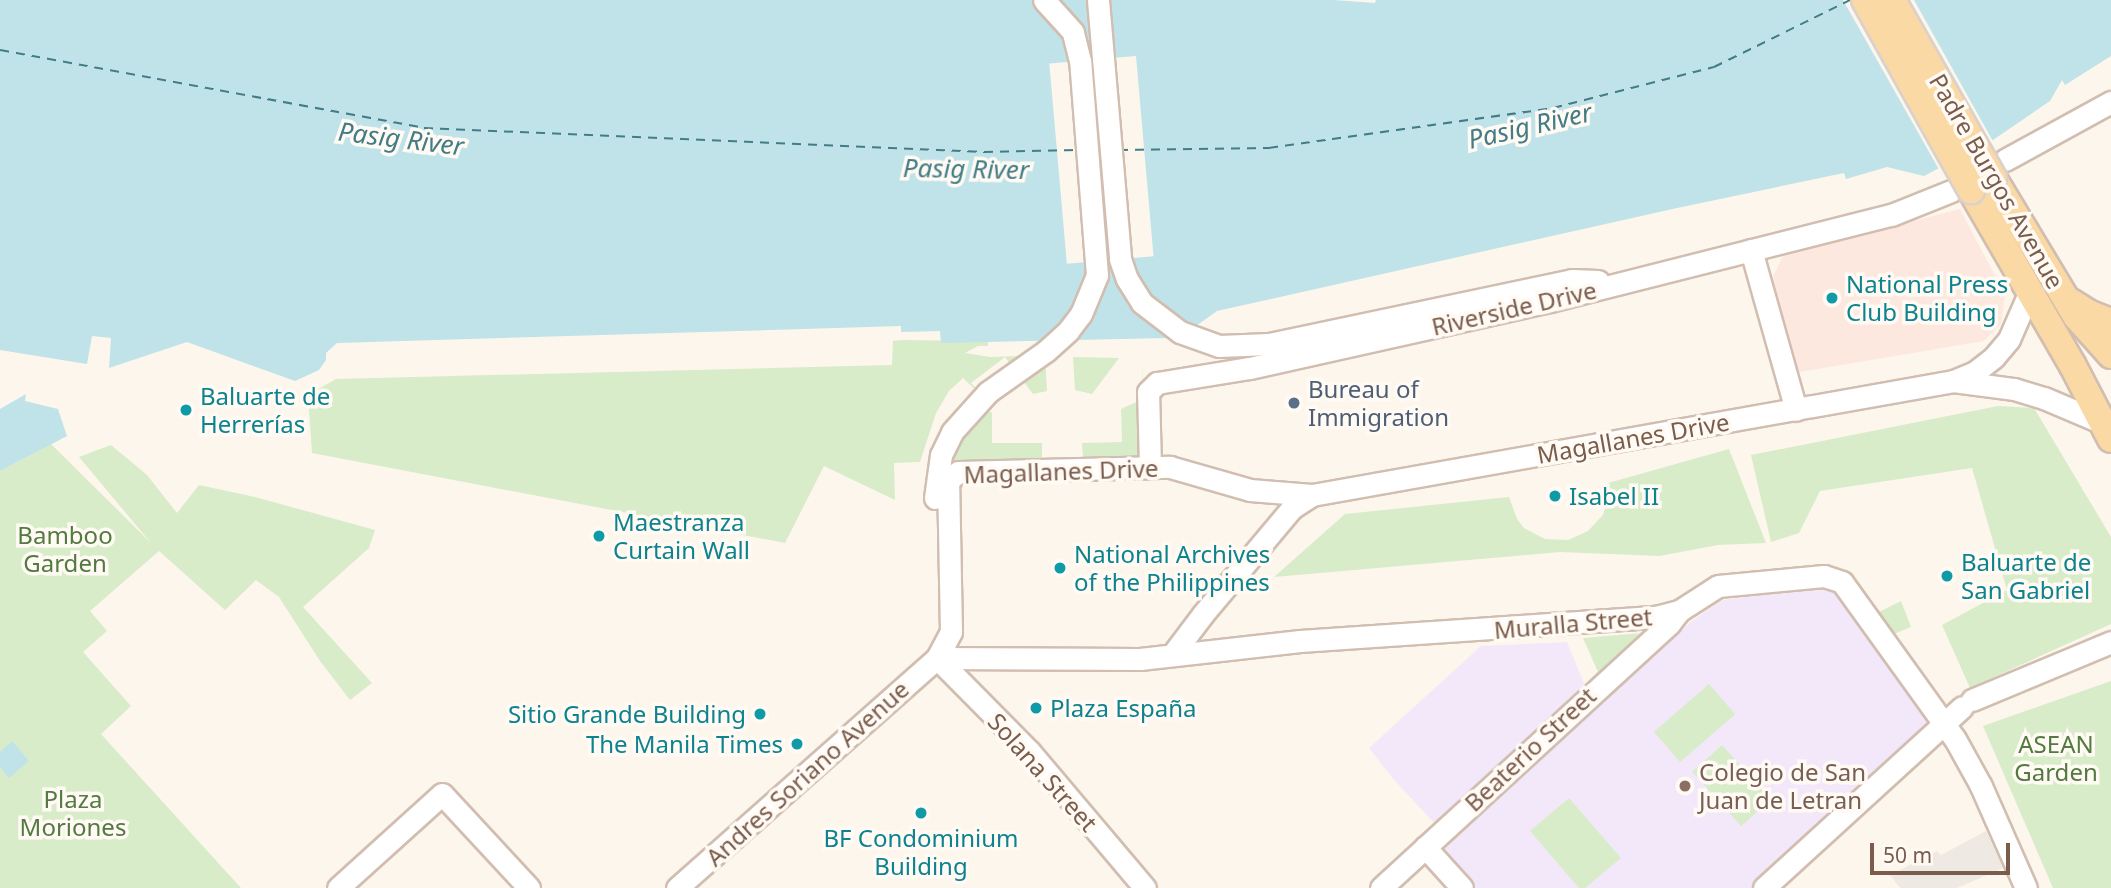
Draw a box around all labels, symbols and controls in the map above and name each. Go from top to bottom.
street label: Padre Burgos Avenue [1924,68,2070,294]
water label: Pasig River [1465,97,1595,155]
water label: Pasig River [336,116,466,162]
water label: Pasig River [903,152,1029,186]
place label: National Press Club Building [1846,270,2008,326]
street label: Riverside Drive [1429,275,1599,341]
marker: National Press Club Building [1824,290,1840,306]
place label: Bureau of Immigration [1308,375,1449,431]
place label: Baluarte de Herrerías [200,382,330,438]
marker: Bureau of Immigration [1286,395,1302,411]
marker: Baluarte de Herrerías [178,402,194,418]
street label: Magallanes Drive [1535,407,1731,469]
street label: Magallanes Drive [963,453,1159,489]
place label: Isabel II [1569,482,1659,510]
marker: Isabel II [1547,488,1563,504]
place label: Maestranza Curtain Wall [613,508,750,564]
park label: Bamboo Garden [17,521,113,577]
marker: Maestranza Curtain Wall [591,528,607,544]
place label: National Archives of the Philippines [1074,540,1270,596]
place label: Baluarte de San Gabriel [1961,548,2091,604]
marker: National Archives of the Philippines [1052,560,1068,576]
marker: Baluarte de San Gabriel [1939,568,1955,584]
street label: Muralla Street [1493,602,1653,644]
street label: Andres Soriano Avenue [700,674,914,872]
street label: Beaterio Street [1458,681,1602,817]
place label: Plaza España [1050,694,1197,722]
place label: Sitio Grande Building [508,700,746,728]
marker: Plaza España [1028,700,1044,716]
marker: Sitio Grande Building [752,706,768,722]
street label: Solana Street [982,707,1104,837]
place label: The Manila Times [586,730,783,758]
park label: ASEAN Garden [2014,730,2098,786]
marker: The Manila Times [789,736,805,752]
place label: Colegio de San Juan de Letran [1699,758,1866,814]
marker: Colegio de San Juan de Letran [1677,778,1693,794]
park label: Plaza Moriones [20,785,126,841]
marker: BF Condominium Building [913,805,929,821]
place label: BF Condominium Building [823,824,1019,880]
scale bar [1873,828,2013,872]
text: 50 m [1883,841,1932,869]

